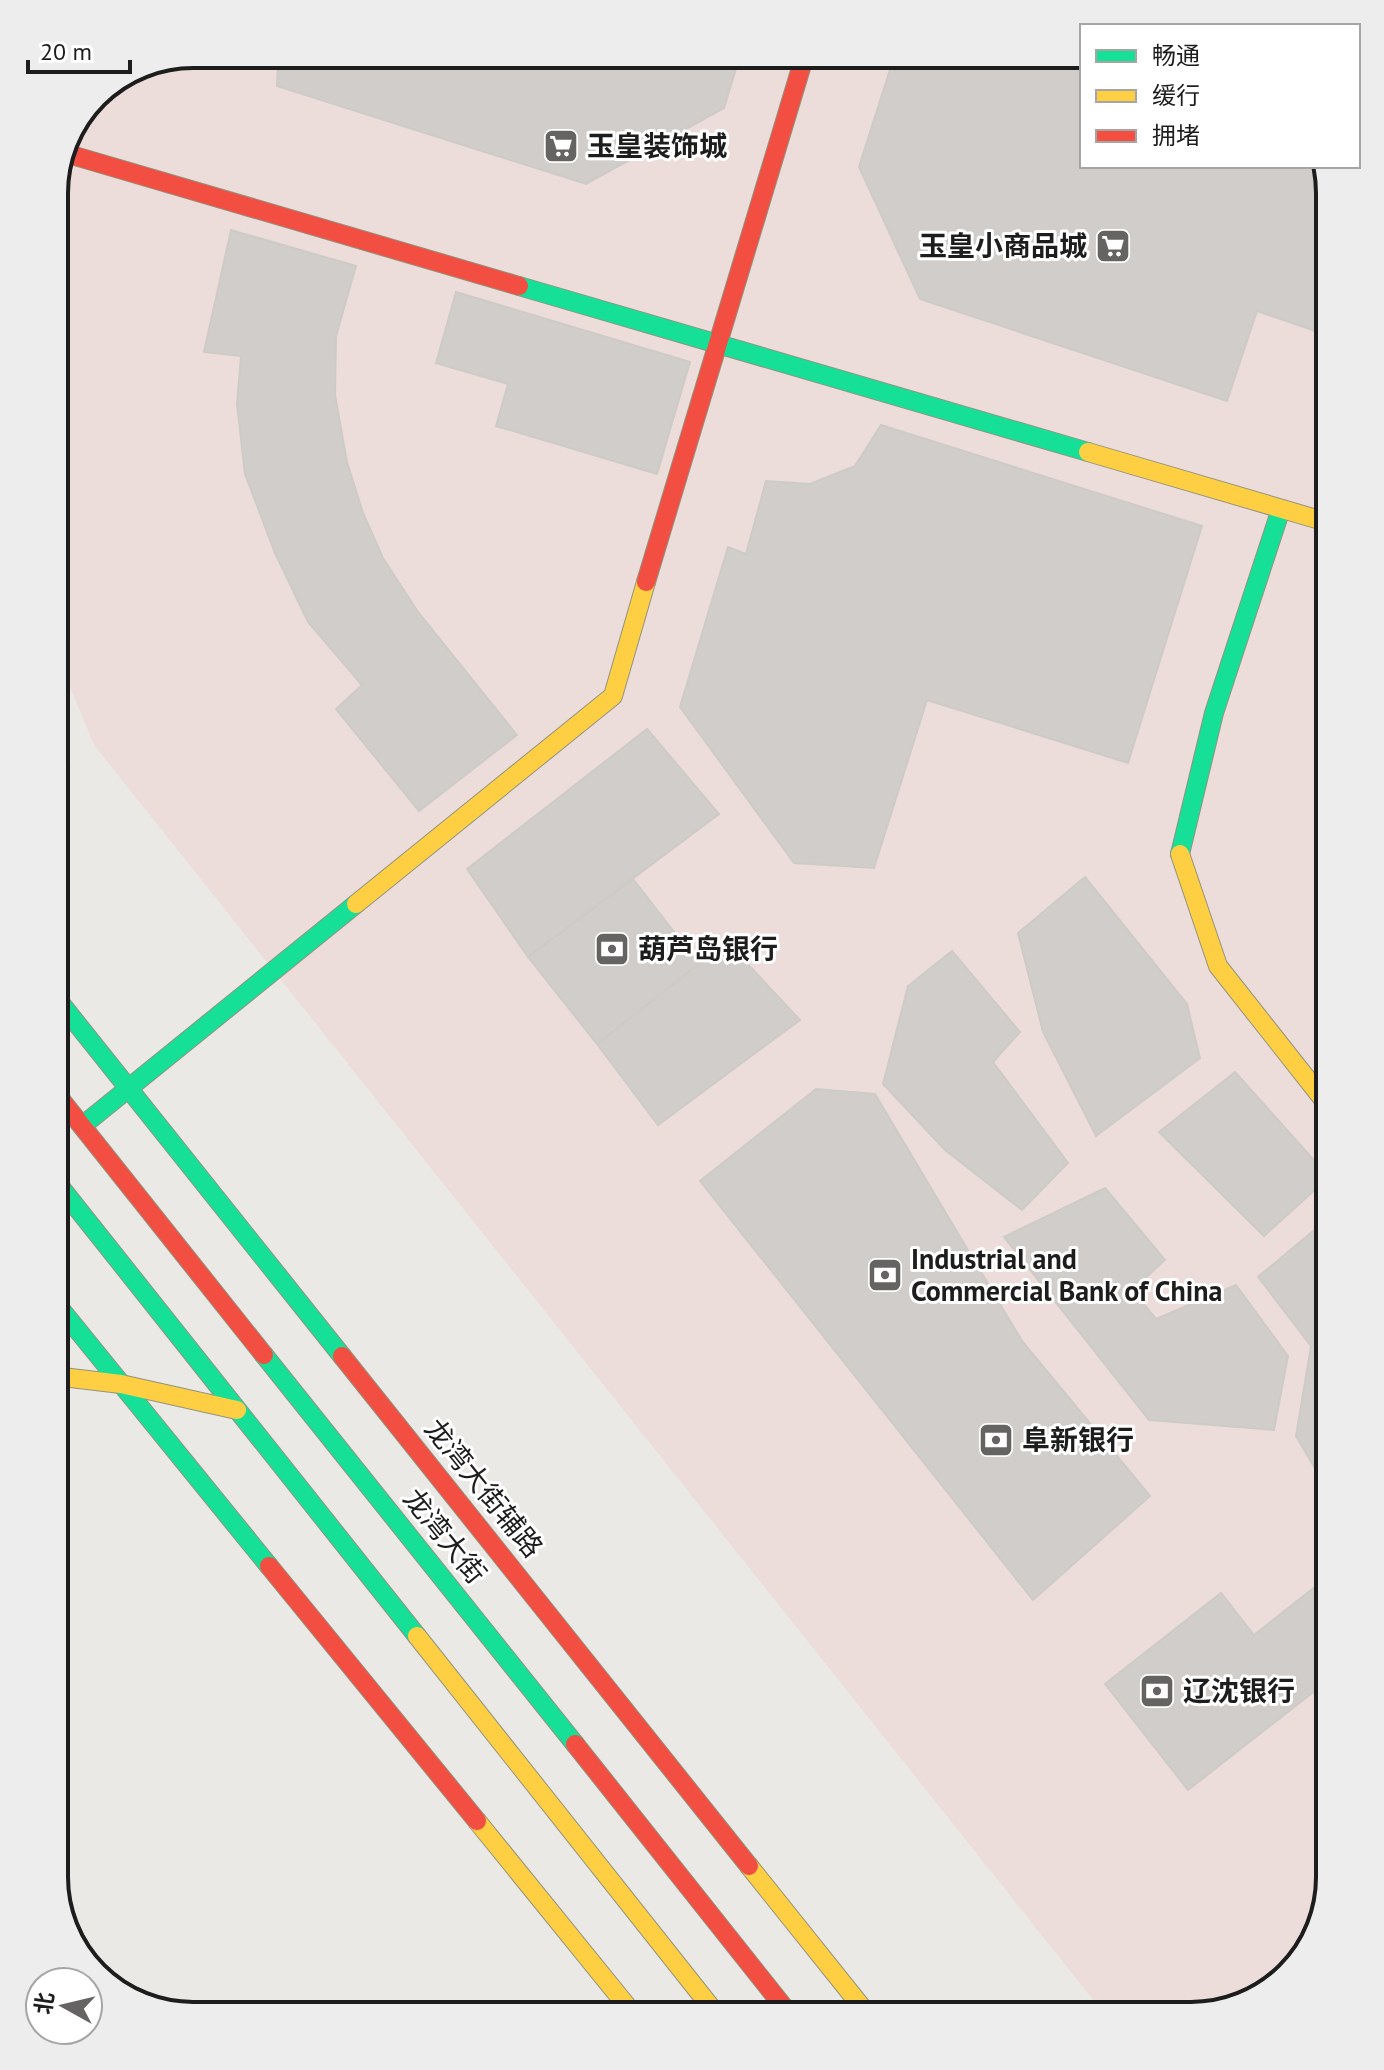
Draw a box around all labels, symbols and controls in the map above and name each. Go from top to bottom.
scale bar [28,24,130,74]
legend [1080,24,1360,168]
text: 20 m [40,36,92,67]
text: 畅通 [1152,40,1200,71]
text: 缓行 [1152,80,1200,111]
text: 拥堵 [1152,120,1200,151]
supermarket icon: 玉皇装饰城 [542,127,580,165]
place label: 玉皇装饰城 [587,127,727,164]
place label: 玉皇小商品城 [919,227,1087,264]
supermarket icon: 玉皇小商品城 [1094,227,1132,265]
bank icon: 葫芦岛银行 [593,930,631,968]
place label: 葫芦岛银行 [638,930,778,967]
place label: Industrial and Commercial Bank of China [911,1240,1222,1309]
bank icon: Industrial and Commercial Bank of China [866,1256,904,1294]
street label: 龙湾大街辅路 [418,1412,550,1564]
bank icon: 阜新银行 [977,1421,1015,1459]
place label: 阜新银行 [1022,1421,1134,1458]
street label: 龙湾大街 [397,1482,493,1590]
bank icon: 辽沈银行 [1138,1672,1176,1710]
place label: 辽沈银行 [1183,1672,1295,1709]
north arrow [24,1966,104,2046]
text: 北 [29,1990,60,2016]

